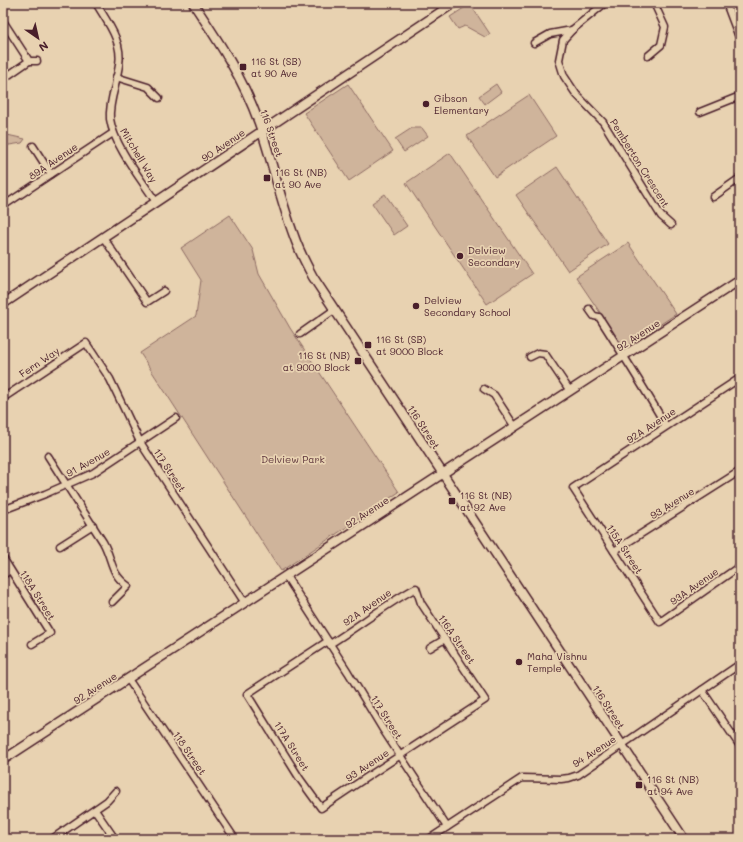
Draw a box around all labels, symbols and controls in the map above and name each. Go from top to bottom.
north arrow [18,18,58,58]
text: N [36,38,52,55]
place label: 116 St (SB) at 90 Ave [251,54,301,80]
marker: 116 St (SB) at 90 Ave [238,62,248,72]
place label: Gibson Elementary [434,91,489,117]
marker: Gibson Elementary [421,99,431,109]
street label: 116 Street [257,107,287,159]
street label: Pemberton Crescent [607,116,673,210]
street label: Mitchell Way [117,125,161,185]
street label: 90 Avenue [198,125,248,165]
street label: 89A Avenue [26,139,80,183]
place label: 116 St (NB) at 90 Ave [275,165,327,191]
marker: 116 St (NB) at 90 Ave [262,173,272,183]
place label: Delview Secondary [468,243,520,269]
marker: Delview Secondary [455,251,465,261]
place label: Delview Secondary School [424,293,511,319]
marker: Delview Secondary School [411,301,421,311]
street label: 92 Avenue [614,316,662,354]
place label: 116 St (SB) at 9000 Block [376,332,443,358]
marker: 116 St (SB) at 9000 Block [363,340,373,350]
street label: Fern Way [16,343,62,381]
place label: 116 St (NB) at 9000 Block [283,348,350,374]
marker: 116 St (NB) at 9000 Block [353,356,363,366]
street label: 116 Street [405,402,443,452]
street label: 92A Avenue [624,404,678,446]
street label: 91 Avenue [64,444,112,480]
street label: 117 Street [151,445,189,495]
park label: Delview Park [261,452,325,466]
street label: 93 Avenue [647,484,697,522]
place label: 116 St (NB) at 92 Ave [460,488,512,514]
street label: 92 Avenue [343,493,391,531]
marker: 116 St (NB) at 92 Ave [447,496,457,506]
street label: 115A Street [604,521,646,577]
street label: 93A Avenue [667,564,721,608]
street label: 118A Street [17,567,59,623]
street label: 92A Avenue [340,585,394,629]
street label: 116A Street [435,611,479,667]
place label: Maha Vishnu Temple [527,649,587,675]
marker: Maha Vishnu Temple [514,657,524,667]
street label: 92 Avenue [71,669,119,707]
street label: 116 Street [590,682,628,732]
street label: 117 Street [368,692,406,742]
street label: 117A Street [271,718,313,774]
street label: 118 Street [170,728,210,778]
street label: 94 Avenue [569,732,619,770]
street label: 93 Avenue [343,745,391,785]
place label: 116 St (NB) at 94 Ave [647,772,699,798]
marker: 116 St (NB) at 94 Ave [634,780,644,790]

